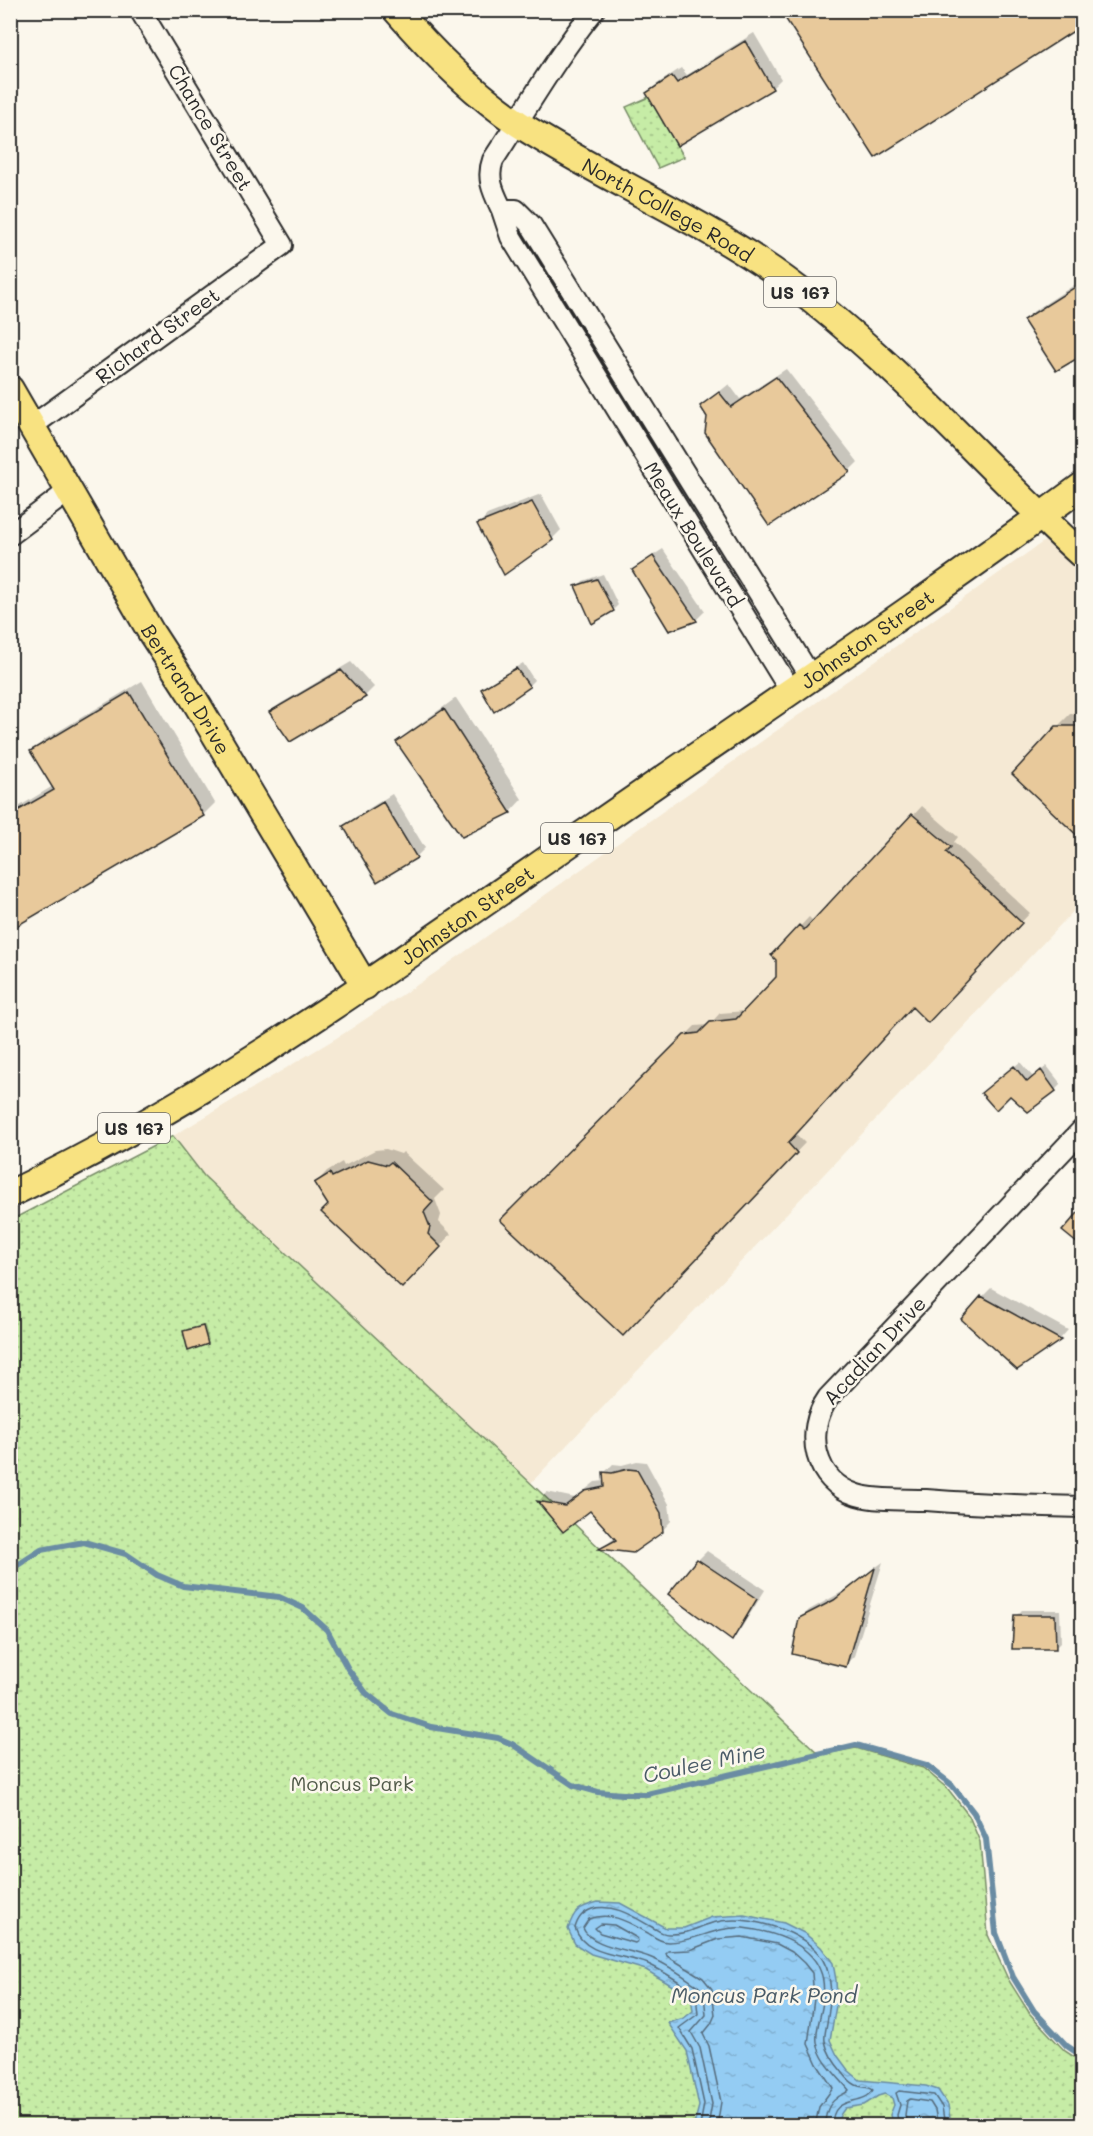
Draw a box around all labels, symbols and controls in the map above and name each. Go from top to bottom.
street label: Chance Street [163,59,259,195]
street label: North College Road [578,151,759,268]
road number: US 167 [764,277,836,307]
street label: Richard Street [90,281,224,389]
street label: Meaux Boulevard [639,456,749,612]
street label: Johnston Street [795,583,939,694]
street label: Bertrand Drive [136,619,237,759]
road number: US 167 [541,823,613,853]
street label: Johnston Street [395,860,539,970]
road number: US 167 [98,1113,170,1143]
street label: Acadian Drive [817,1290,931,1410]
water label: Coulee Mine [640,1736,768,1788]
park label: Moncus Park [290,1770,414,1796]
water label: Moncus Park Pond [671,1981,859,2008]

